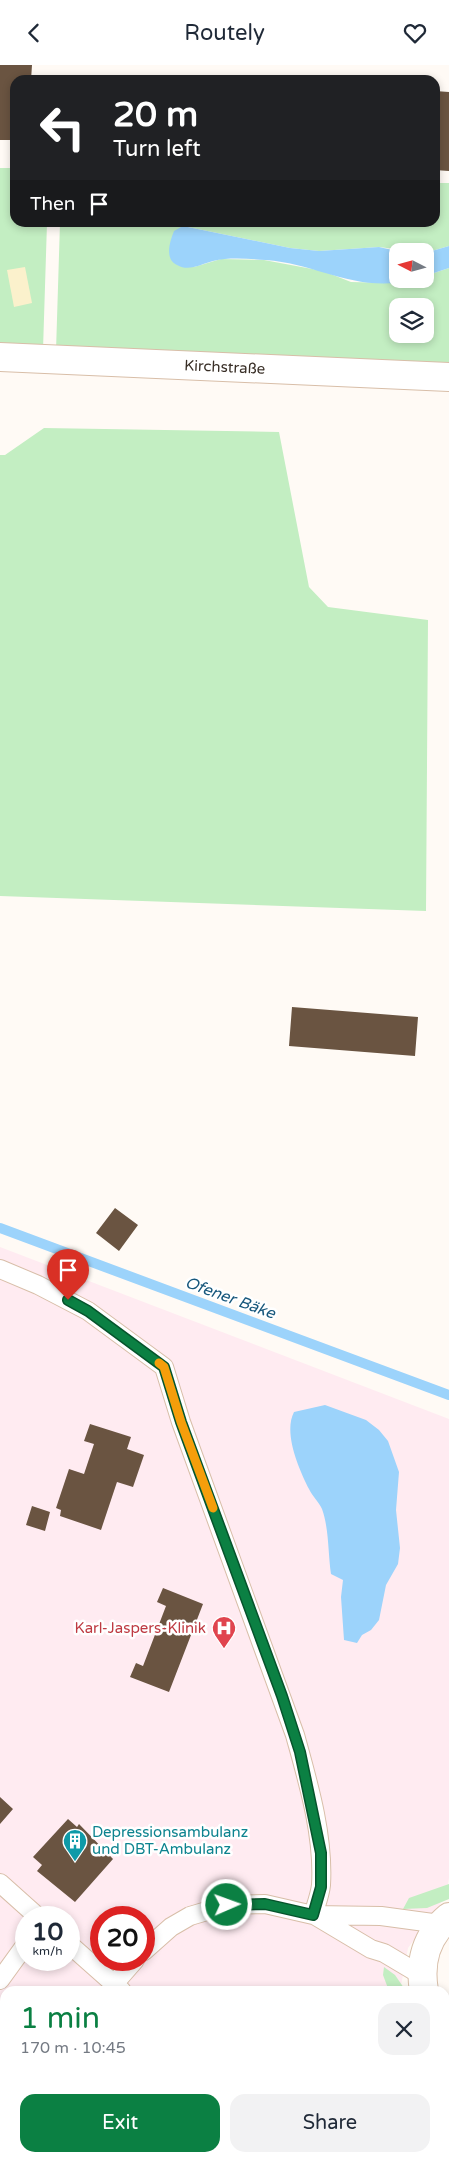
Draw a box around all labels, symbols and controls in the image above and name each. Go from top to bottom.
icon: back [20,19,48,47]
icon: heart [401,19,429,47]
text: Routely [184,20,265,46]
text: 20 m [113,94,198,136]
icon: left [30,95,95,160]
text: Turn left [113,136,201,162]
icon: arrive [85,190,113,218]
text: Then [30,193,75,215]
north arrow [389,243,434,287]
map controls [389,243,434,343]
button: layers [389,298,434,343]
street label: Kirchstraße [184,356,266,378]
pin [47,1249,89,1300]
icon: arrive [54,1256,82,1284]
water label: Ofener Bäke [182,1272,279,1324]
hospital icon: Karl-Jaspers-Klinik [211,1615,237,1649]
place label: Karl-Jaspers-Klinik [75,1619,206,1637]
place label: Depressionsambulanz und DBT-Ambulanz [92,1823,248,1858]
building icon: Depressionsambulanz und DBT-Ambulanz [62,1828,88,1862]
position arrow [200,1878,252,1930]
speed limit sign: 20 [90,1906,155,1971]
text: 10 [32,1917,63,1947]
text: km/h [32,1944,63,1958]
text: 1 min [20,2000,100,2037]
button: close [378,2003,430,2055]
text: 170 m · 10:45 [20,2038,126,2058]
button: Exit [20,2094,220,2152]
button: Share [230,2094,430,2152]

